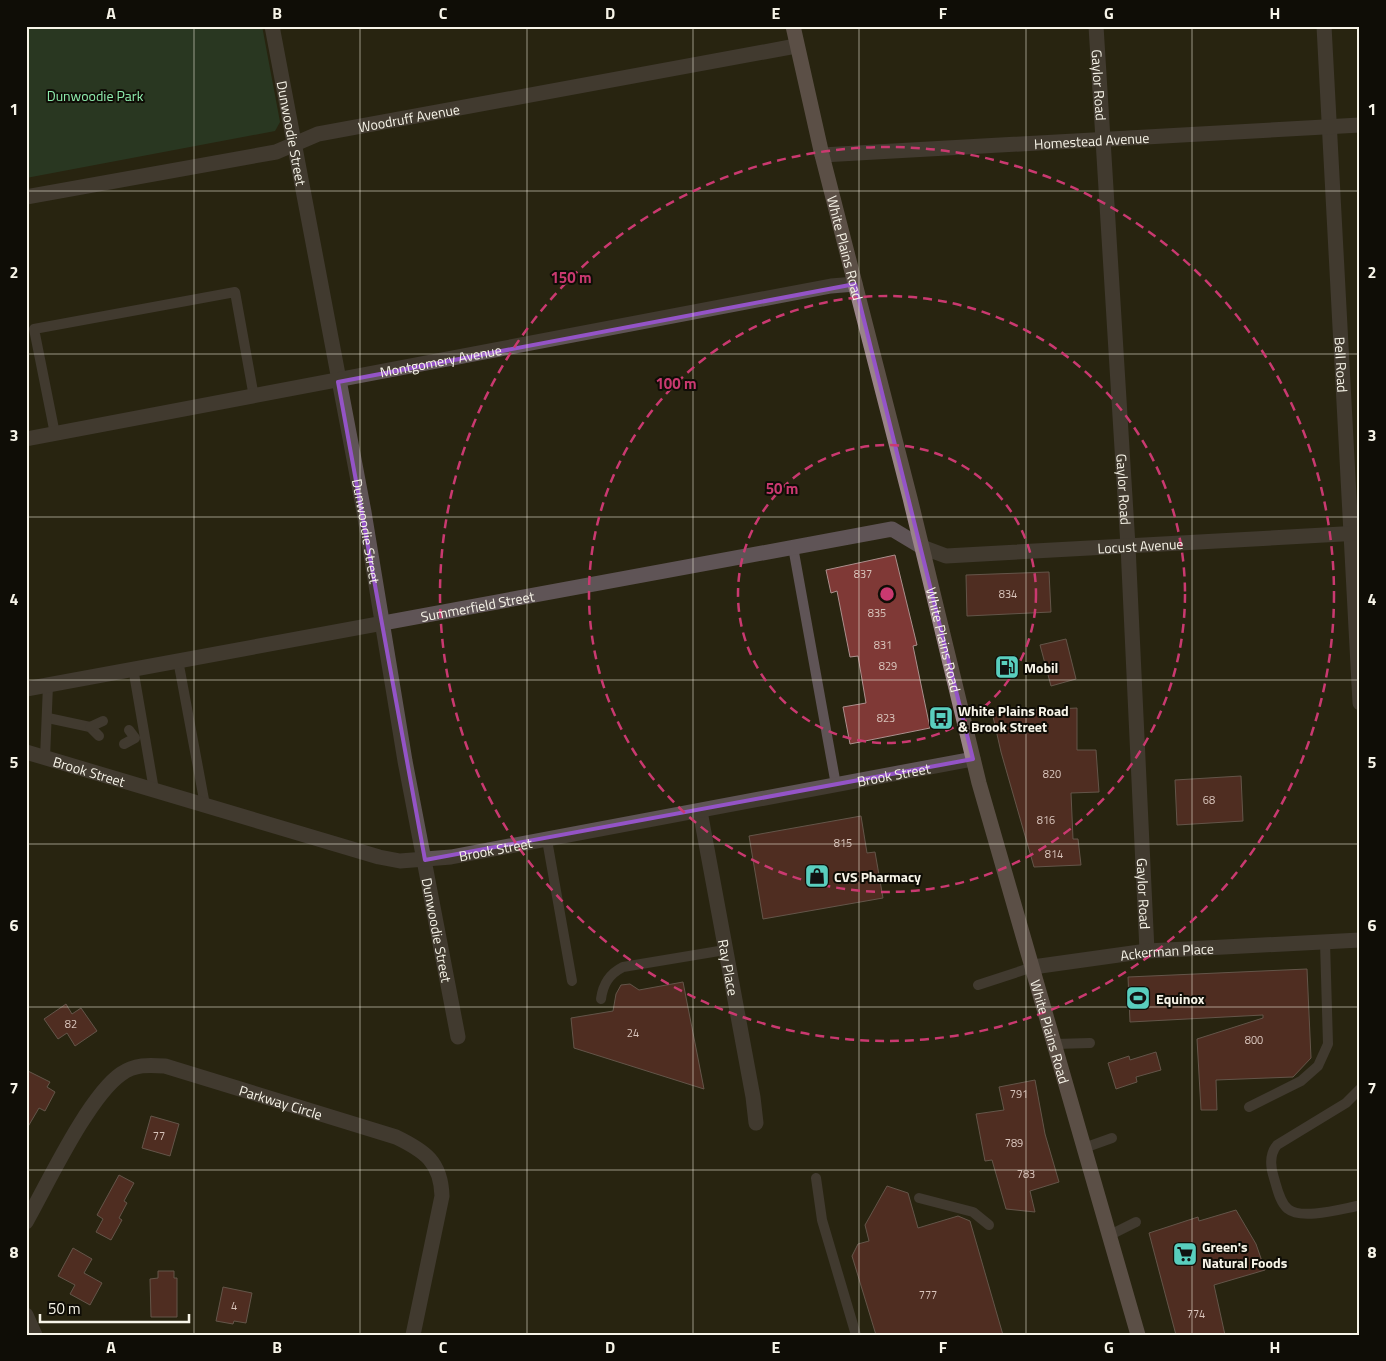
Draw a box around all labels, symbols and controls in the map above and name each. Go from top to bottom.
text: A [106,1,116,25]
text: B [272,1,282,25]
text: C [439,1,448,25]
text: D [605,1,615,25]
text: E [772,1,781,25]
text: F [939,1,948,25]
text: G [1104,1,1114,25]
text: H [1270,1,1280,25]
street label: Gaylor Road [1087,49,1112,121]
street label: Dunwoodie Street [272,79,312,187]
park label: Dunwoodie Park [47,85,144,106]
text: 1 [10,97,18,121]
text: 1 [1368,97,1376,121]
street label: Woodruff Avenue [356,98,461,137]
street label: Homestead Avenue [1033,126,1150,154]
street label: White Plains Road [822,193,869,302]
text: 2 [10,260,18,284]
text: 2 [1368,260,1376,284]
text: 150 m [550,266,592,289]
street label: Bell Road [1330,336,1354,393]
street label: Montgomery Avenue [378,338,503,382]
text: 100 m [655,372,697,395]
text: 3 [10,423,18,447]
text: 3 [1368,423,1376,447]
street label: Gaylor Road [1112,453,1137,525]
street label: Dunwoodie Street [347,477,386,585]
text: 50 m [766,477,798,500]
street label: Locust Avenue [1097,532,1184,558]
house number: 837 [854,566,872,582]
street label: Summerfield Street [419,585,536,626]
centre of rings [878,585,896,603]
street label: White Plains Road [921,585,967,694]
house number: 834 [999,586,1017,602]
text: 4 [10,587,19,611]
text: 4 [1368,587,1377,611]
house number: 835 [868,605,886,621]
house number: 831 [874,637,892,653]
fuel station icon: Mobil [994,654,1020,680]
place label: Mobil [1024,657,1058,678]
house number: 829 [879,658,897,674]
place label: White Plains Road & Brook Street [958,700,1069,737]
bus stop icon: White Plains Road & Brook Street [928,705,954,731]
house number: 823 [877,710,895,726]
text: 5 [10,750,19,774]
street label: Brook Street [51,750,128,791]
text: 5 [1368,750,1377,774]
street label: Brook Street [855,757,932,791]
house number: 820 [1043,766,1061,782]
house number: 68 [1203,792,1215,808]
house number: 816 [1037,812,1055,828]
street label: Brook Street [457,831,534,866]
house number: 815 [834,835,852,851]
house number: 814 [1045,846,1063,862]
street label: Gaylor Road [1132,858,1156,930]
shop icon: CVS Pharmacy [804,863,830,889]
place label: CVS Pharmacy [834,866,921,887]
street label: Dunwoodie Street [417,876,458,984]
text: 6 [10,913,19,937]
text: 6 [1368,913,1377,937]
street label: Ray Place [713,937,744,997]
street label: Ackerman Place [1119,937,1214,965]
street label: White Plains Road [1026,977,1075,1086]
sports icon: Equinox [1125,985,1151,1011]
place label: Equinox [1156,988,1205,1009]
house number: 82 [65,1016,77,1032]
house number: 24 [627,1025,639,1041]
house number: 800 [1245,1032,1263,1048]
text: 7 [10,1076,18,1100]
text: 7 [1368,1076,1376,1100]
street label: Parkway Circle [237,1079,325,1124]
house number: 791 [1010,1086,1028,1102]
house number: 77 [153,1128,165,1144]
house number: 789 [1005,1135,1023,1151]
house number: 783 [1017,1166,1035,1182]
place label: Green's Natural Foods [1202,1236,1288,1273]
text: 8 [10,1240,19,1264]
text: 8 [1368,1240,1377,1264]
supermarket icon: Green's Natural Foods [1172,1241,1198,1267]
house number: 777 [919,1287,937,1303]
scale bar [40,1291,189,1323]
text: 50 m [48,1297,81,1320]
house number: 4 [231,1298,237,1314]
house number: 774 [1187,1306,1205,1322]
text: A [106,1335,116,1359]
text: B [272,1335,282,1359]
text: C [439,1335,448,1359]
text: D [605,1335,615,1359]
text: E [772,1335,781,1359]
text: F [939,1335,948,1359]
text: G [1104,1335,1114,1359]
text: H [1270,1335,1280,1359]

